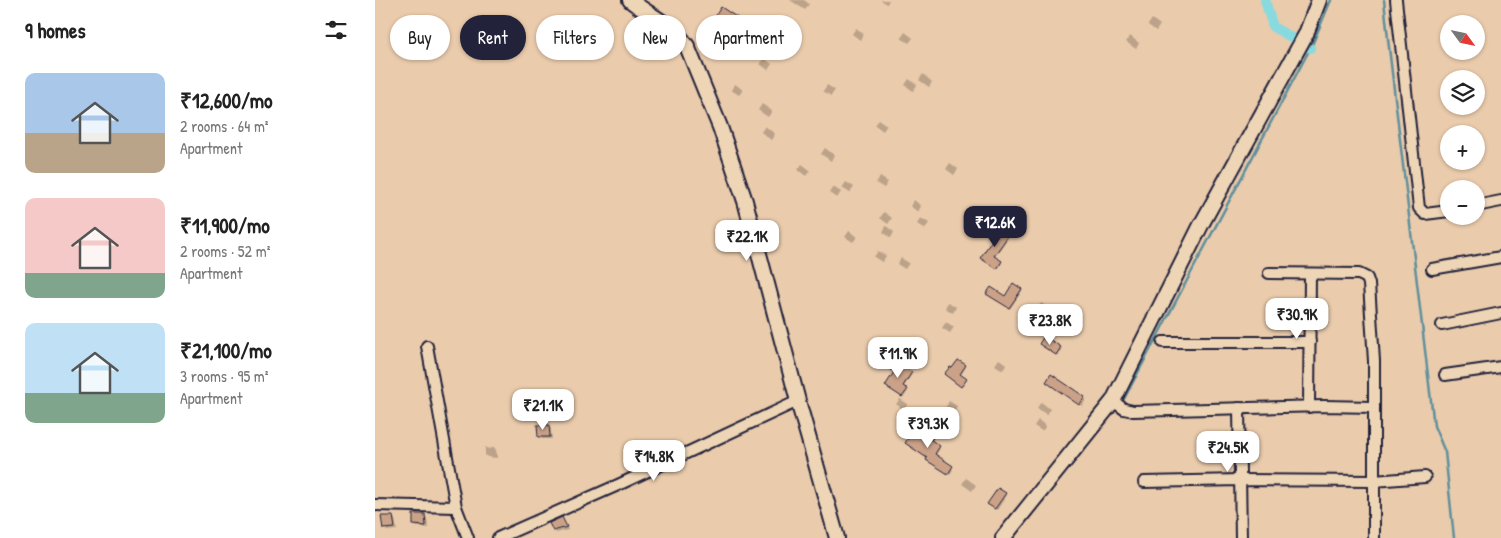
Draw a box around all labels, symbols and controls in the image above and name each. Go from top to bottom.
chip: Buy [390,15,450,60]
chip: Rent [460,15,526,60]
chip: Filters [536,15,614,60]
chip: New [624,15,686,60]
chip: Apartment [696,15,802,60]
north arrow [1440,15,1485,60]
map controls [1440,15,1485,225]
text: 9 homes [25,16,86,45]
icon: filters [322,16,350,44]
button: layers [1440,70,1485,115]
text: ₹12,600/mo [180,86,273,115]
icon: home [65,93,125,153]
text: 2 rooms · 64 m² [180,115,268,137]
button: + [1440,125,1485,170]
text: Apartment [180,137,243,159]
button: − [1440,180,1485,225]
pin: ₹12.6K [954,206,1036,248]
text: ₹11,900/mo [180,211,270,240]
text: ₹12.6K [975,211,1015,233]
icon: home [65,218,125,278]
pin: ₹22.1K [706,220,788,262]
text: ₹22.1K [726,225,768,247]
text: 2 rooms · 52 m² [180,240,270,262]
text: Apartment [180,262,243,284]
pin: ₹30.9K [1256,298,1338,340]
text: ₹30.9K [1276,303,1318,325]
pin: ₹23.8K [1009,304,1091,346]
text: ₹23.8K [1029,309,1071,331]
text: ₹21,100/mo [180,336,272,365]
pin: ₹11.9K [857,336,939,379]
text: ₹11.9K [879,342,917,364]
icon: home [65,343,125,403]
text: 3 rooms · 95 m² [180,365,268,387]
text: Apartment [180,387,243,409]
pin: ₹21.1K [502,388,584,431]
text: ₹21.1K [523,394,563,416]
pin: ₹39.3K [887,406,969,449]
text: ₹39.3K [907,412,949,434]
pin: ₹24.5K [1187,430,1269,473]
text: ₹24.5K [1207,436,1249,458]
pin: ₹14.8K [613,440,695,482]
text: ₹14.8K [634,445,674,467]

